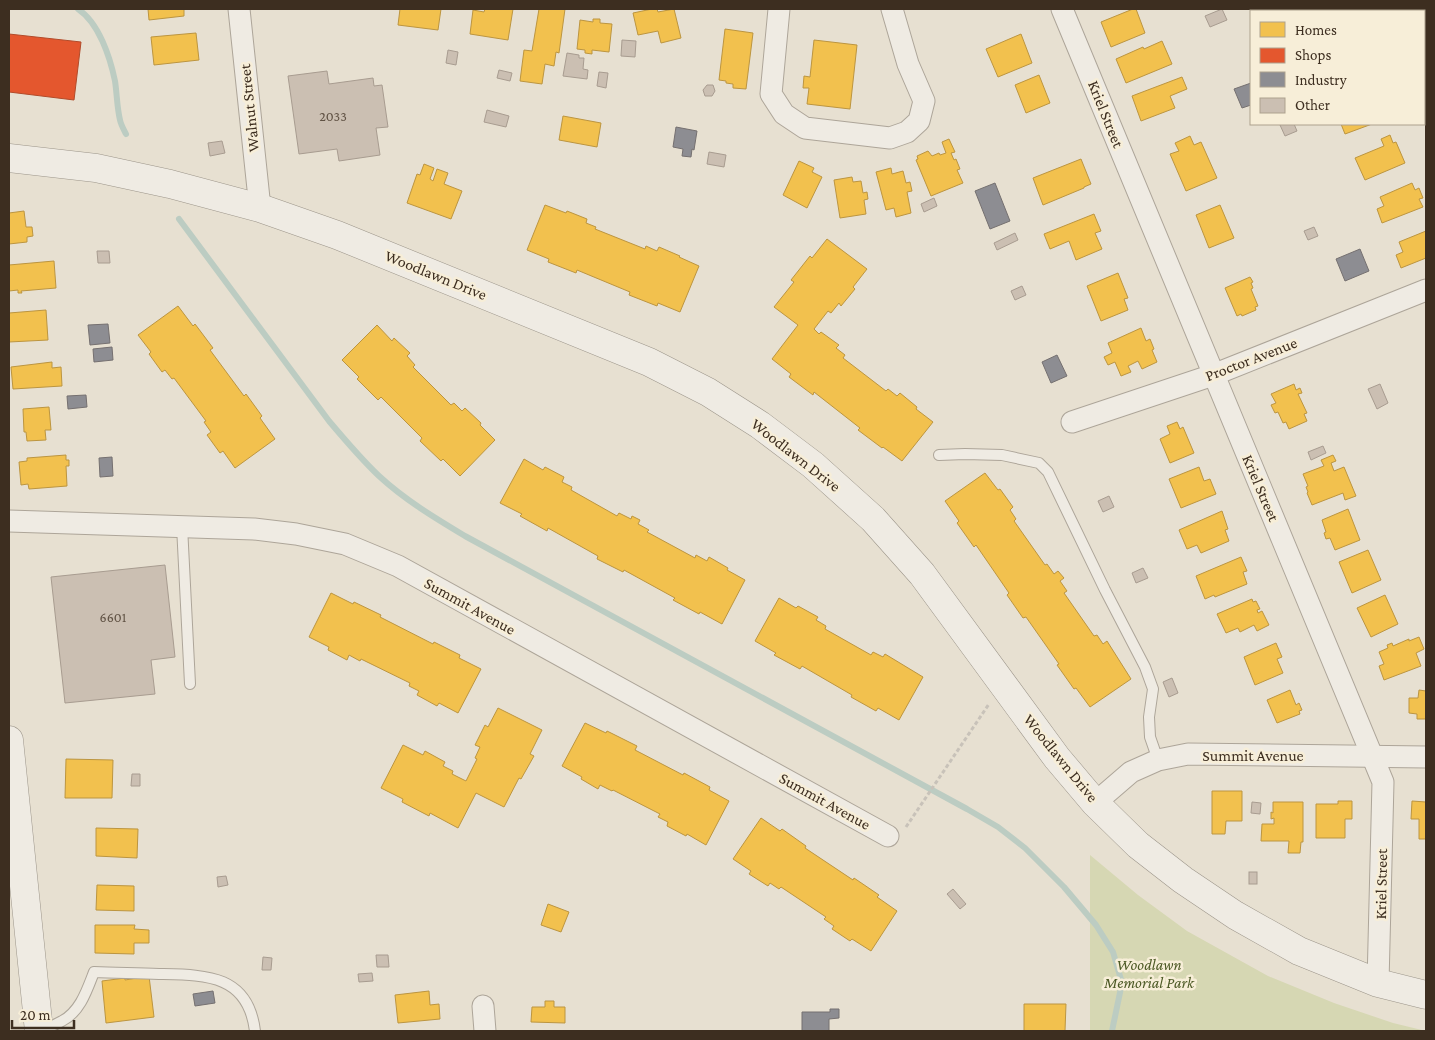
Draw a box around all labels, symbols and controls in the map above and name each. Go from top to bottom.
legend [1250,10,1425,125]
text: Homes [1295,22,1337,38]
text: Shops [1295,47,1331,64]
street label: Walnut Street [236,62,262,153]
text: Industry [1295,72,1347,89]
street label: Kriel Street [1085,78,1127,151]
text: Other [1295,97,1331,113]
house number: 2033 [319,108,347,124]
street label: Woodlawn Drive [383,247,489,303]
street label: Proctor Avenue [1203,334,1299,384]
street label: Woodlawn Drive [748,415,844,495]
street label: Kriel Street [1239,452,1283,525]
street label: Summit Avenue [422,574,518,638]
house number: 6601 [100,609,127,625]
street label: Woodlawn Drive [1020,711,1102,805]
street label: Summit Avenue [1202,747,1304,764]
street label: Summit Avenue [777,769,873,833]
street label: Kriel Street [1372,848,1390,920]
park label: Woodlawn Memorial Park [1103,956,1195,991]
scale bar [12,998,75,1030]
text: 20 m [20,1007,51,1023]

